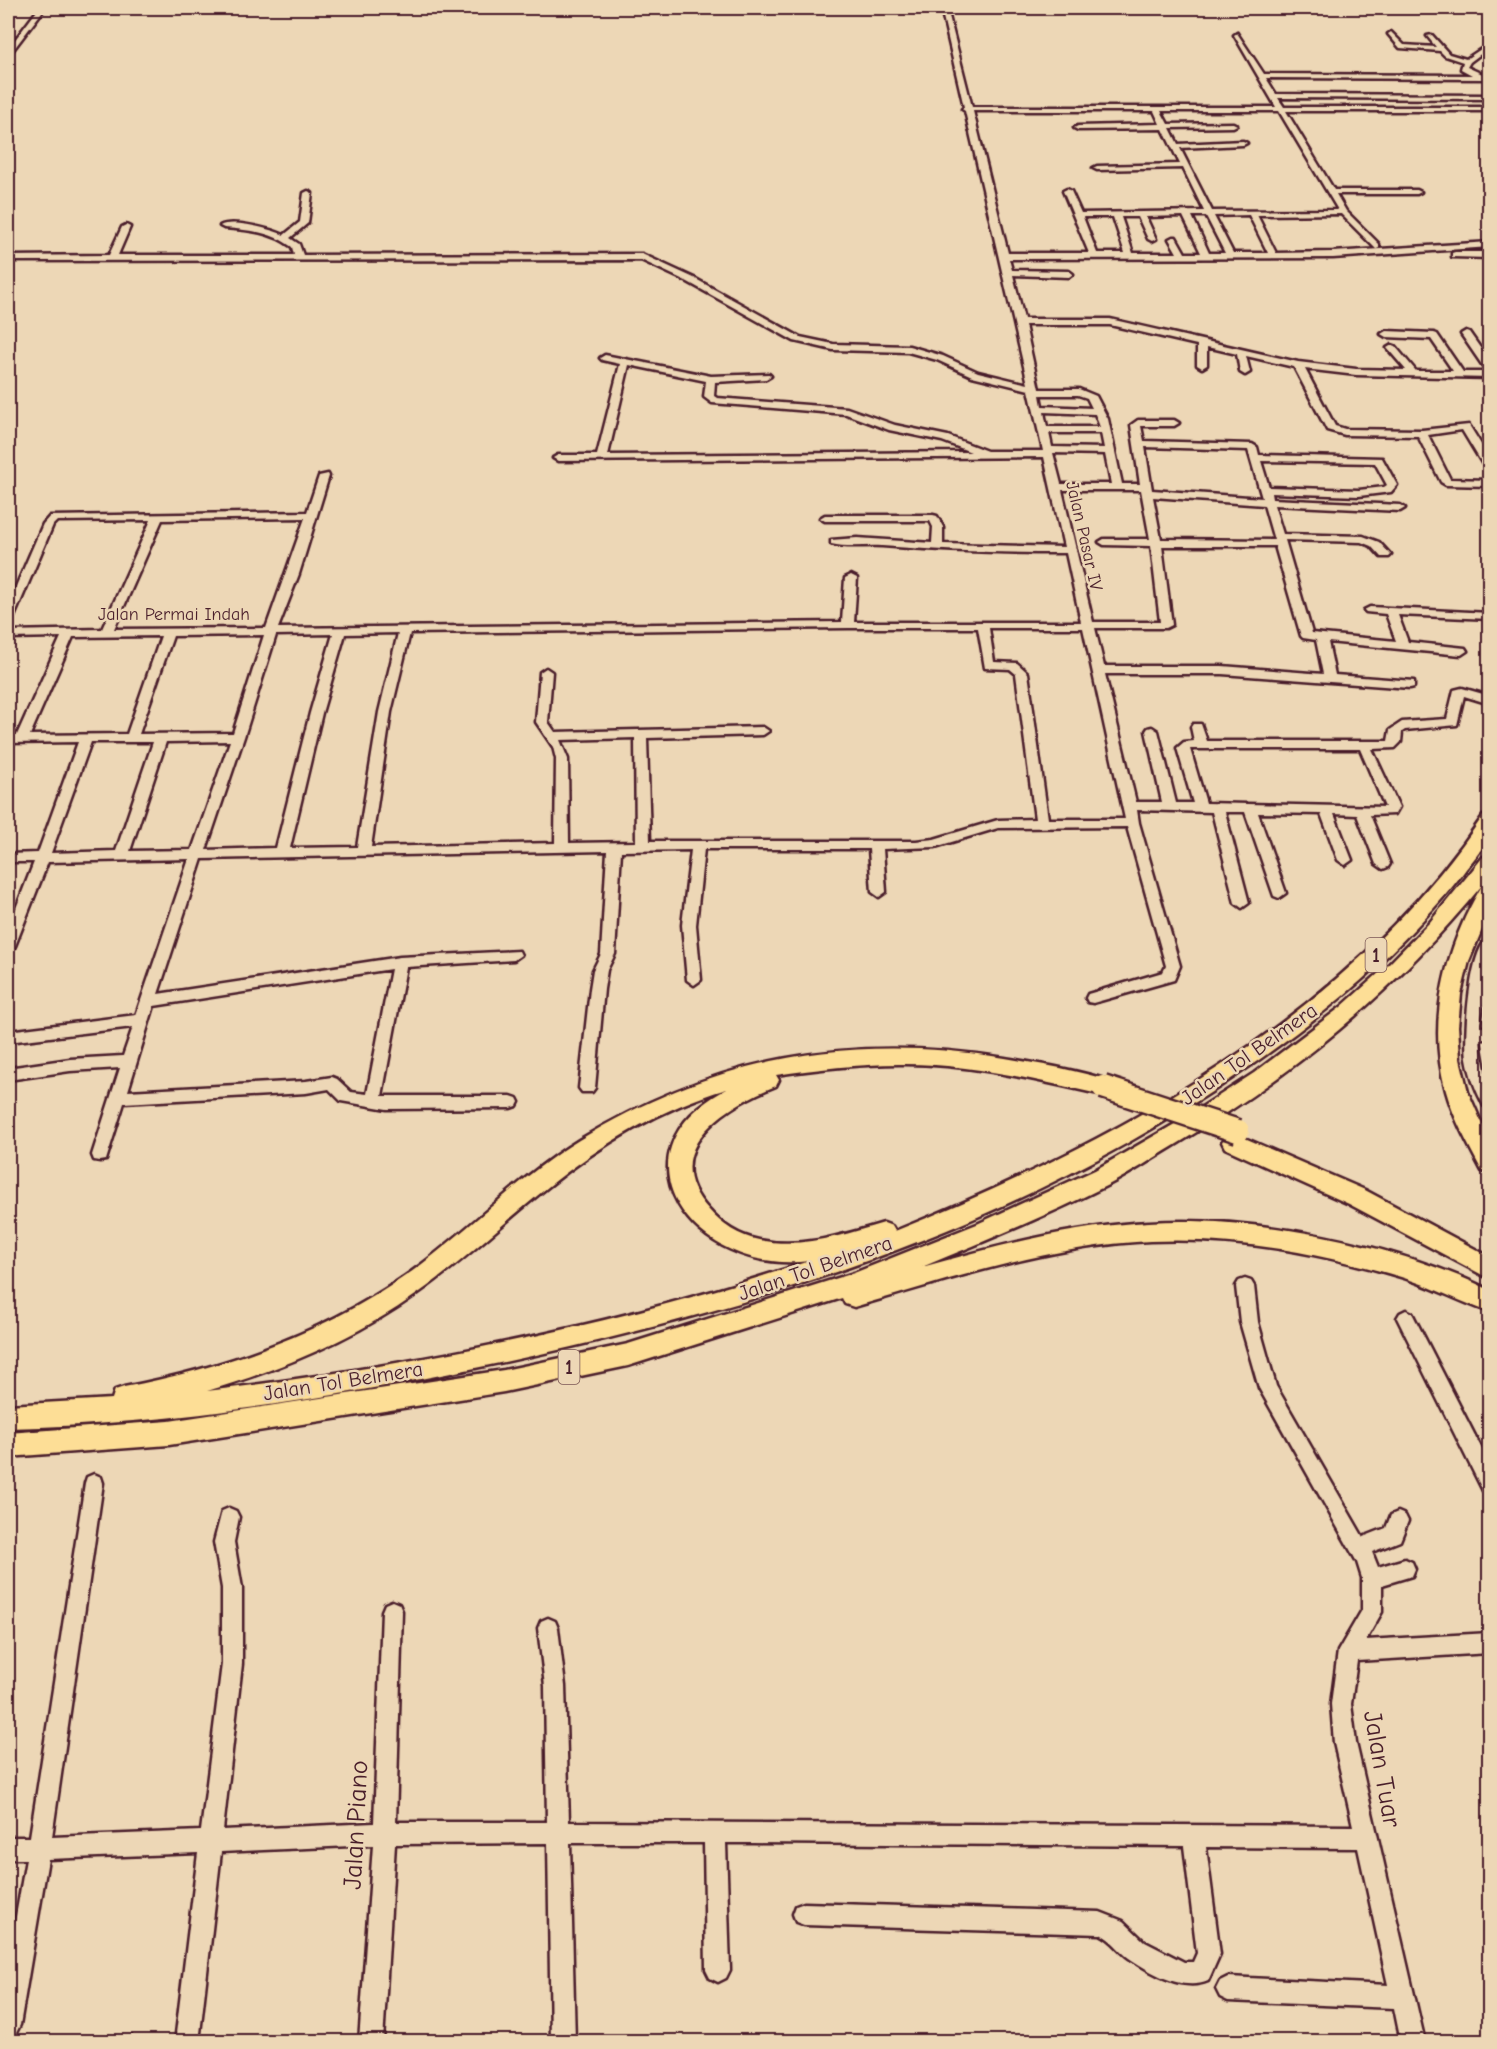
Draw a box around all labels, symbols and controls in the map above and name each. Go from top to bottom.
street label: Jalan Pasar IV [1061,479,1107,593]
street label: Jalan Permai Indah [98,604,250,625]
road number: 1 [1366,938,1386,972]
street label: Jalan Tol Belmera [1176,998,1322,1110]
street label: Jalan Tol Belmera [735,1230,895,1306]
road number: 1 [558,1350,580,1384]
street label: Jalan Tol Belmera [262,1357,424,1405]
street label: Jalan Tuar [1357,1708,1407,1830]
street label: Jalan Piano [338,1760,374,1890]

